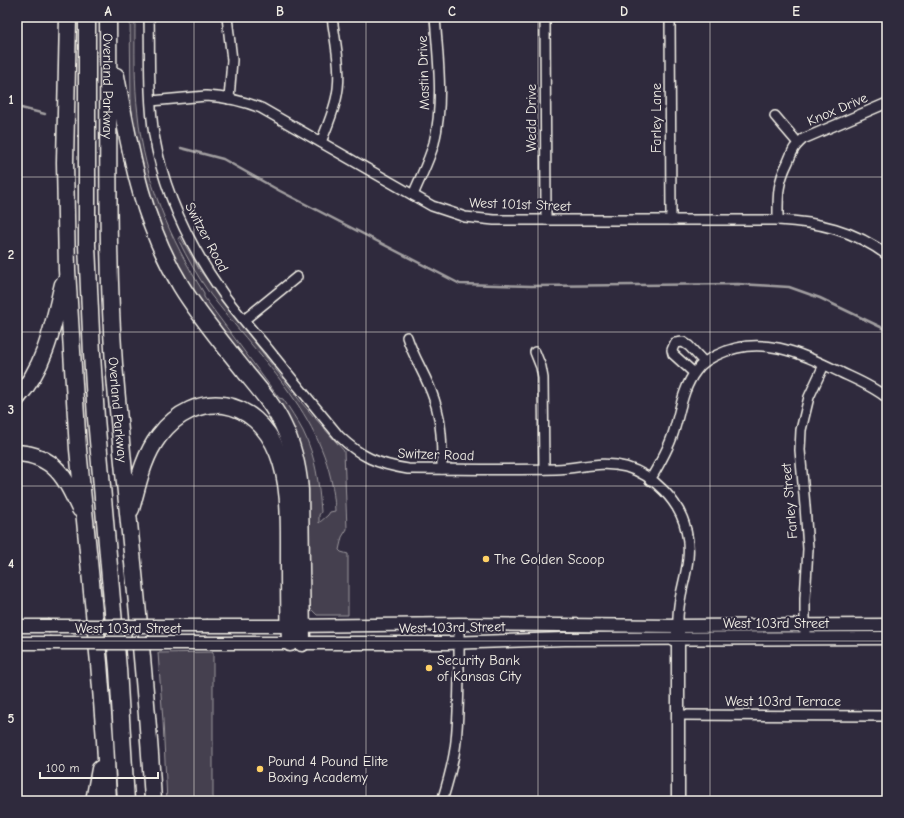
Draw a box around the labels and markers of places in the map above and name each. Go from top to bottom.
place label: The Golden Scoop [494,551,605,568]
marker: The Golden Scoop [481,554,491,564]
place label: Security Bank of Kansas City [437,652,522,685]
marker: Security Bank of Kansas City [424,663,434,673]
place label: Pound 4 Pound Elite Boxing Academy [268,753,388,786]
marker: Pound 4 Pound Elite Boxing Academy [255,764,265,774]

